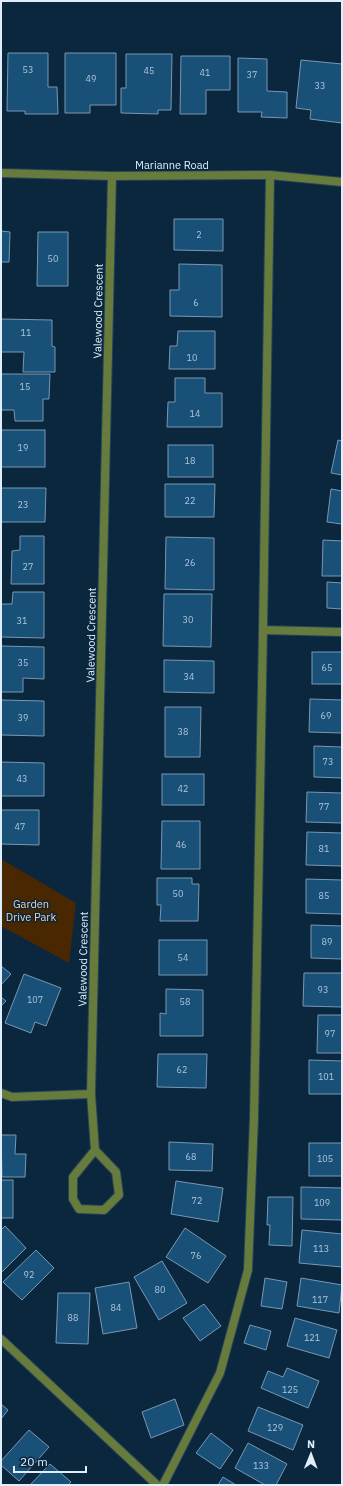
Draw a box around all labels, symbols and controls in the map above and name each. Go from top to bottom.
house number: 53 [23,64,33,75]
house number: 45 [144,65,154,76]
house number: 41 [200,67,210,78]
house number: 37 [247,69,257,80]
house number: 49 [86,73,96,84]
house number: 33 [315,80,325,91]
street label: Marianne Road [135,158,209,172]
house number: 2 [196,229,202,240]
house number: 50 [48,253,58,264]
street label: Valewood Crescent [90,263,106,358]
house number: 6 [193,297,199,308]
house number: 11 [21,327,31,338]
house number: 10 [187,352,197,363]
house number: 15 [20,381,30,392]
house number: 14 [190,408,200,419]
house number: 19 [18,442,28,453]
house number: 18 [185,455,195,466]
house number: 22 [185,495,195,506]
house number: 23 [18,499,28,510]
house number: 26 [185,557,195,568]
house number: 27 [23,561,33,572]
street label: Valewood Crescent [83,587,99,682]
house number: 30 [183,614,193,625]
house number: 31 [17,615,27,626]
house number: 35 [18,657,28,668]
house number: 65 [322,662,332,673]
house number: 34 [184,671,194,682]
house number: 69 [321,710,331,721]
house number: 39 [18,712,28,723]
house number: 38 [178,726,188,737]
house number: 73 [323,756,333,767]
house number: 43 [17,773,27,784]
house number: 42 [178,783,188,794]
house number: 77 [319,801,329,812]
house number: 47 [15,821,25,832]
house number: 46 [176,839,186,850]
house number: 81 [319,843,329,854]
house number: 50 [173,888,183,899]
house number: 85 [319,890,329,901]
park label: Garden Drive Park [6,897,56,924]
street label: Valewood Crescent [75,911,91,1006]
house number: 89 [322,936,332,947]
house number: 54 [178,952,188,963]
house number: 93 [318,984,328,995]
house number: 107 [27,994,43,1005]
house number: 58 [180,996,190,1007]
house number: 97 [325,1028,335,1039]
house number: 62 [177,1064,187,1075]
house number: 101 [318,1071,334,1082]
house number: 68 [186,1151,196,1162]
house number: 105 [317,1153,333,1164]
house number: 72 [192,1195,202,1206]
house number: 109 [314,1197,330,1208]
house number: 113 [313,1243,329,1254]
house number: 76 [191,1250,201,1261]
house number: 92 [24,1269,34,1280]
house number: 80 [155,1284,165,1295]
house number: 117 [312,1294,328,1305]
house number: 84 [111,1302,121,1313]
house number: 88 [68,1312,78,1323]
house number: 121 [304,1332,320,1343]
house number: 125 [282,1384,298,1395]
house number: 129 [267,1422,283,1433]
north arrow [291,1434,331,1474]
text: N [307,1437,315,1451]
scale bar [14,1448,86,1474]
text: 20 m [20,1454,48,1469]
house number: 133 [253,1460,269,1471]

